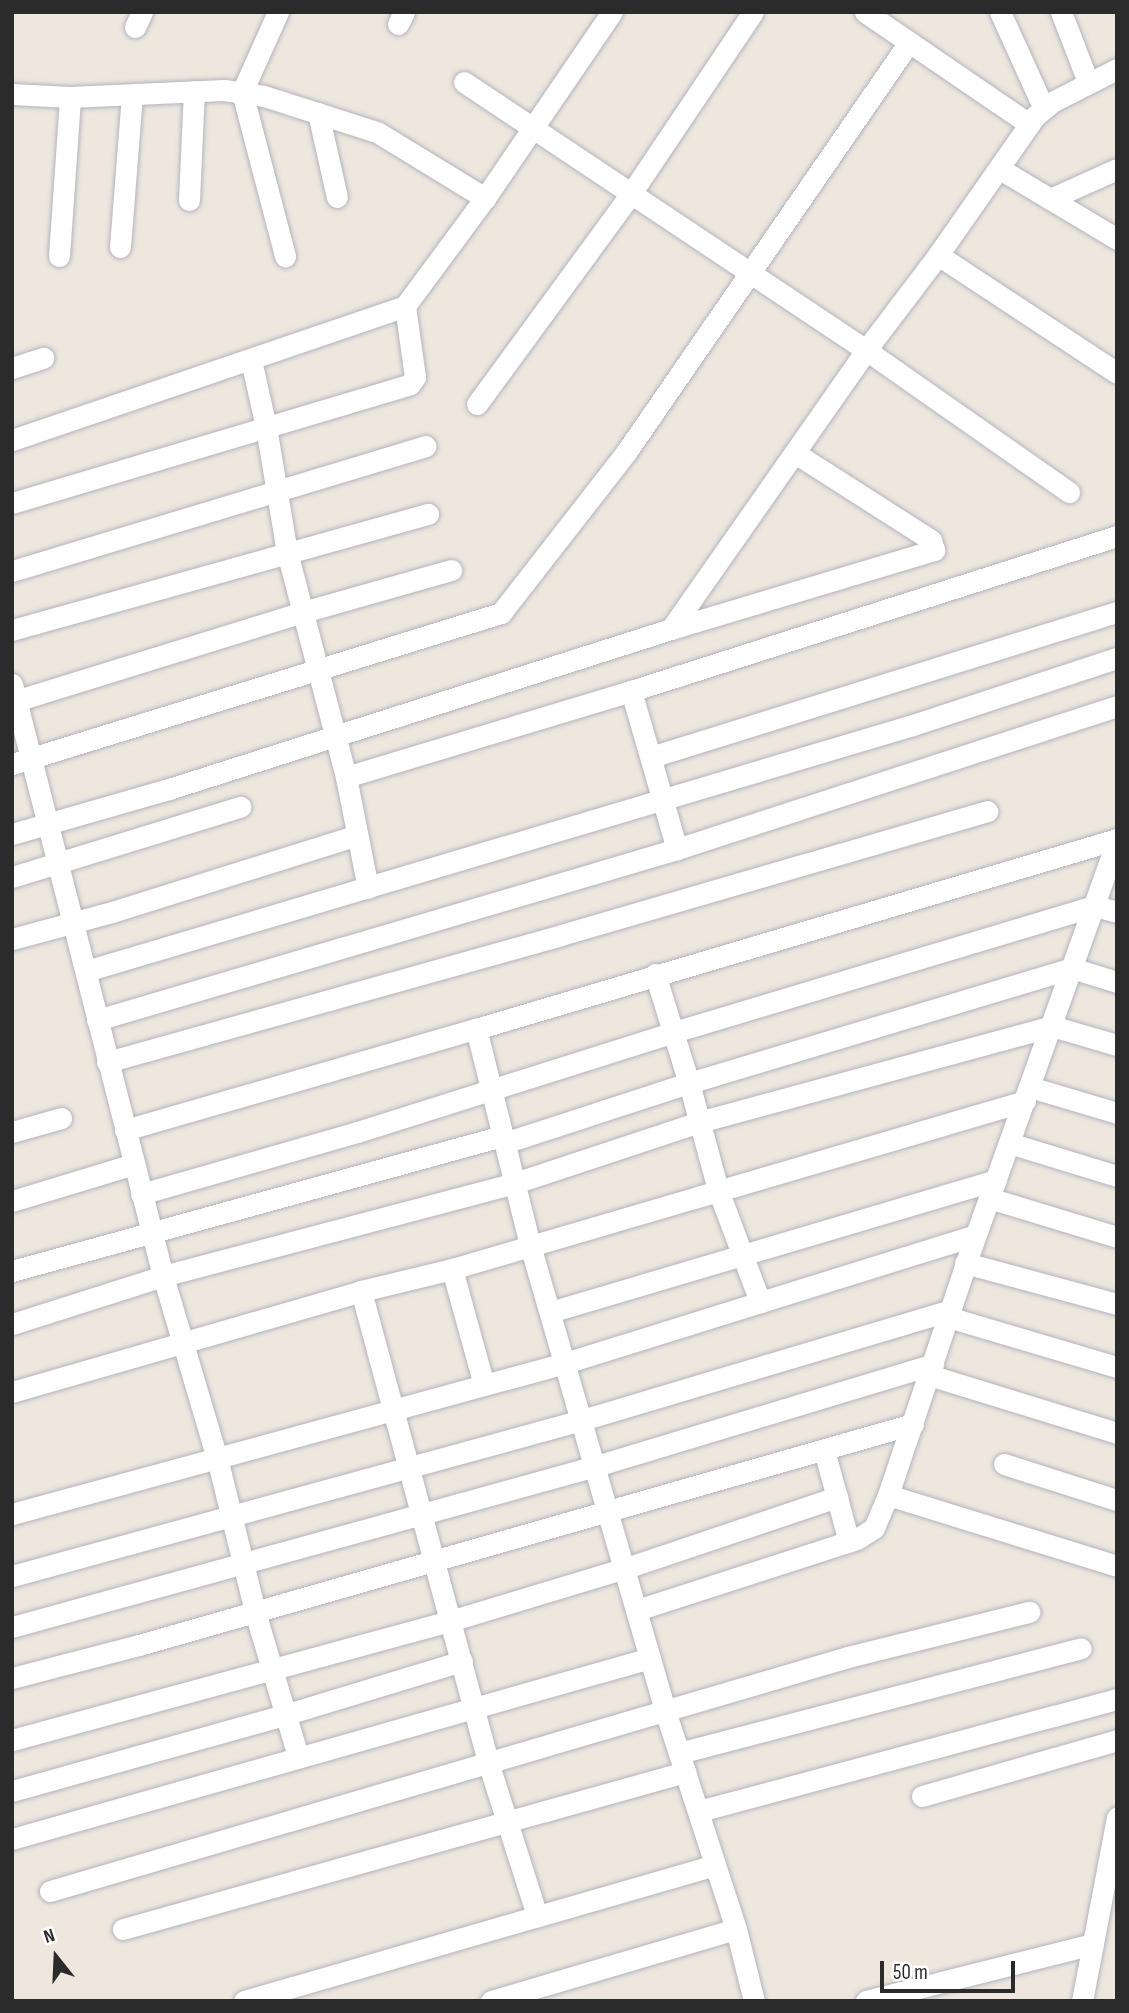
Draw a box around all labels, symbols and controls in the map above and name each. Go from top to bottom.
north arrow [21,1922,91,1992]
text: N [41,1924,58,1949]
scale bar [884,1946,1019,1990]
text: 50 m [893,1960,928,1985]

